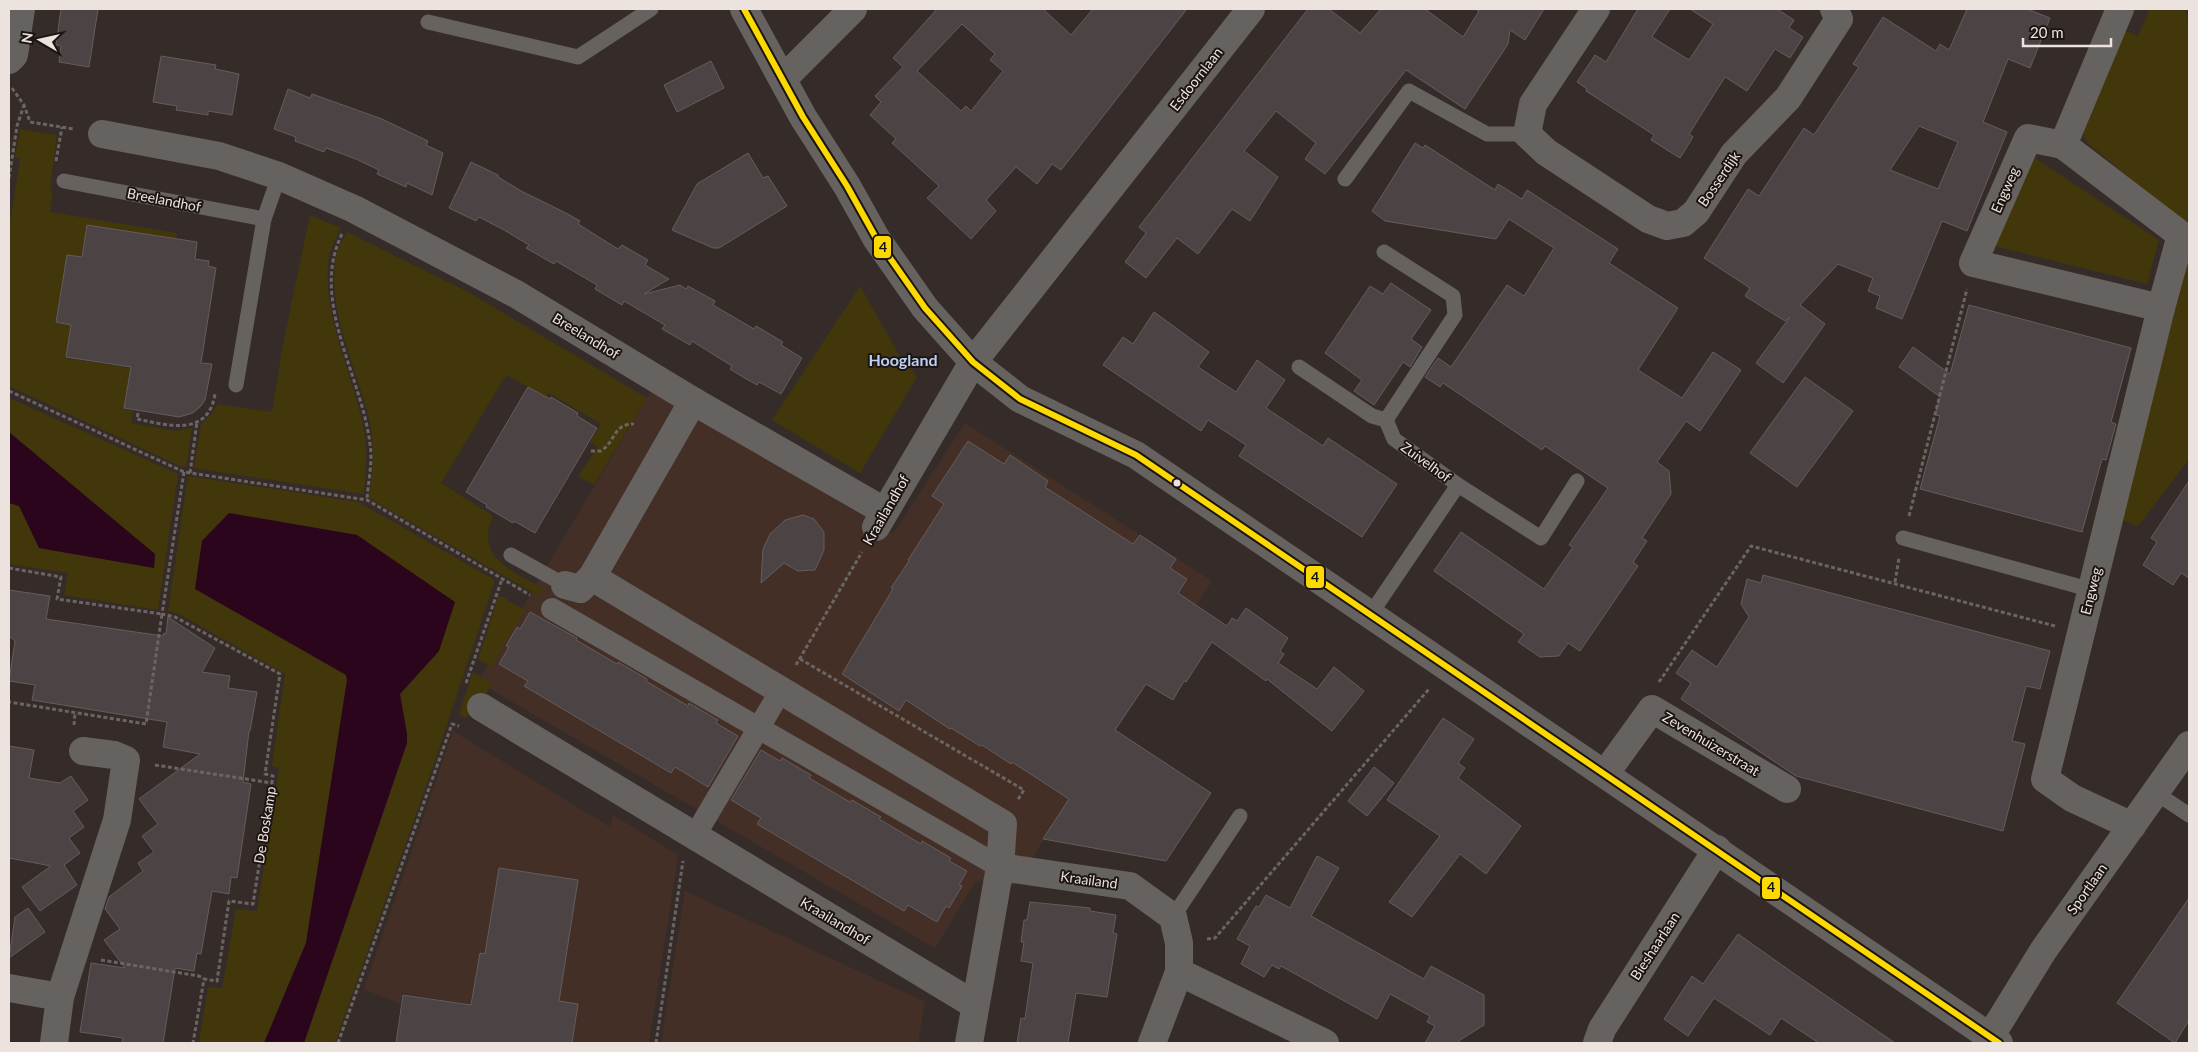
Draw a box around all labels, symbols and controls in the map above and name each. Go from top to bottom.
north arrow [15,15,65,65]
scale bar [2023,15,2110,47]
text: 20 m [2030,23,2064,41]
text: N [17,31,36,45]
street label: Esdoornlaan [1166,44,1226,114]
street label: Bosserdijk [1694,147,1744,210]
street label: Engweg [1987,164,2022,215]
street label: Breelandhof [126,184,203,215]
line badge: 4 [873,235,892,259]
text: 4 [879,238,887,255]
street label: Breelandhof [550,309,623,362]
district label: Hoogland [868,350,938,369]
street label: Zuivelhof [1398,438,1455,485]
street label: Kraailandhof [859,472,912,548]
unlabelled marker [1172,478,1182,488]
line badge: 4 [1305,565,1325,589]
street label: Engweg [2076,565,2105,616]
text: 4 [1311,568,1319,585]
street label: Zevenhuizerstraat [1660,708,1763,779]
street label: De Boskamp [250,785,279,865]
street label: Sportlaan [2063,860,2110,917]
street label: Kraailand [1059,867,1119,892]
line badge: 4 [1761,876,1781,900]
text: 4 [1767,878,1775,895]
street label: Kraailandhof [797,893,873,948]
street label: Bieshaarlaan [1626,909,1683,983]

